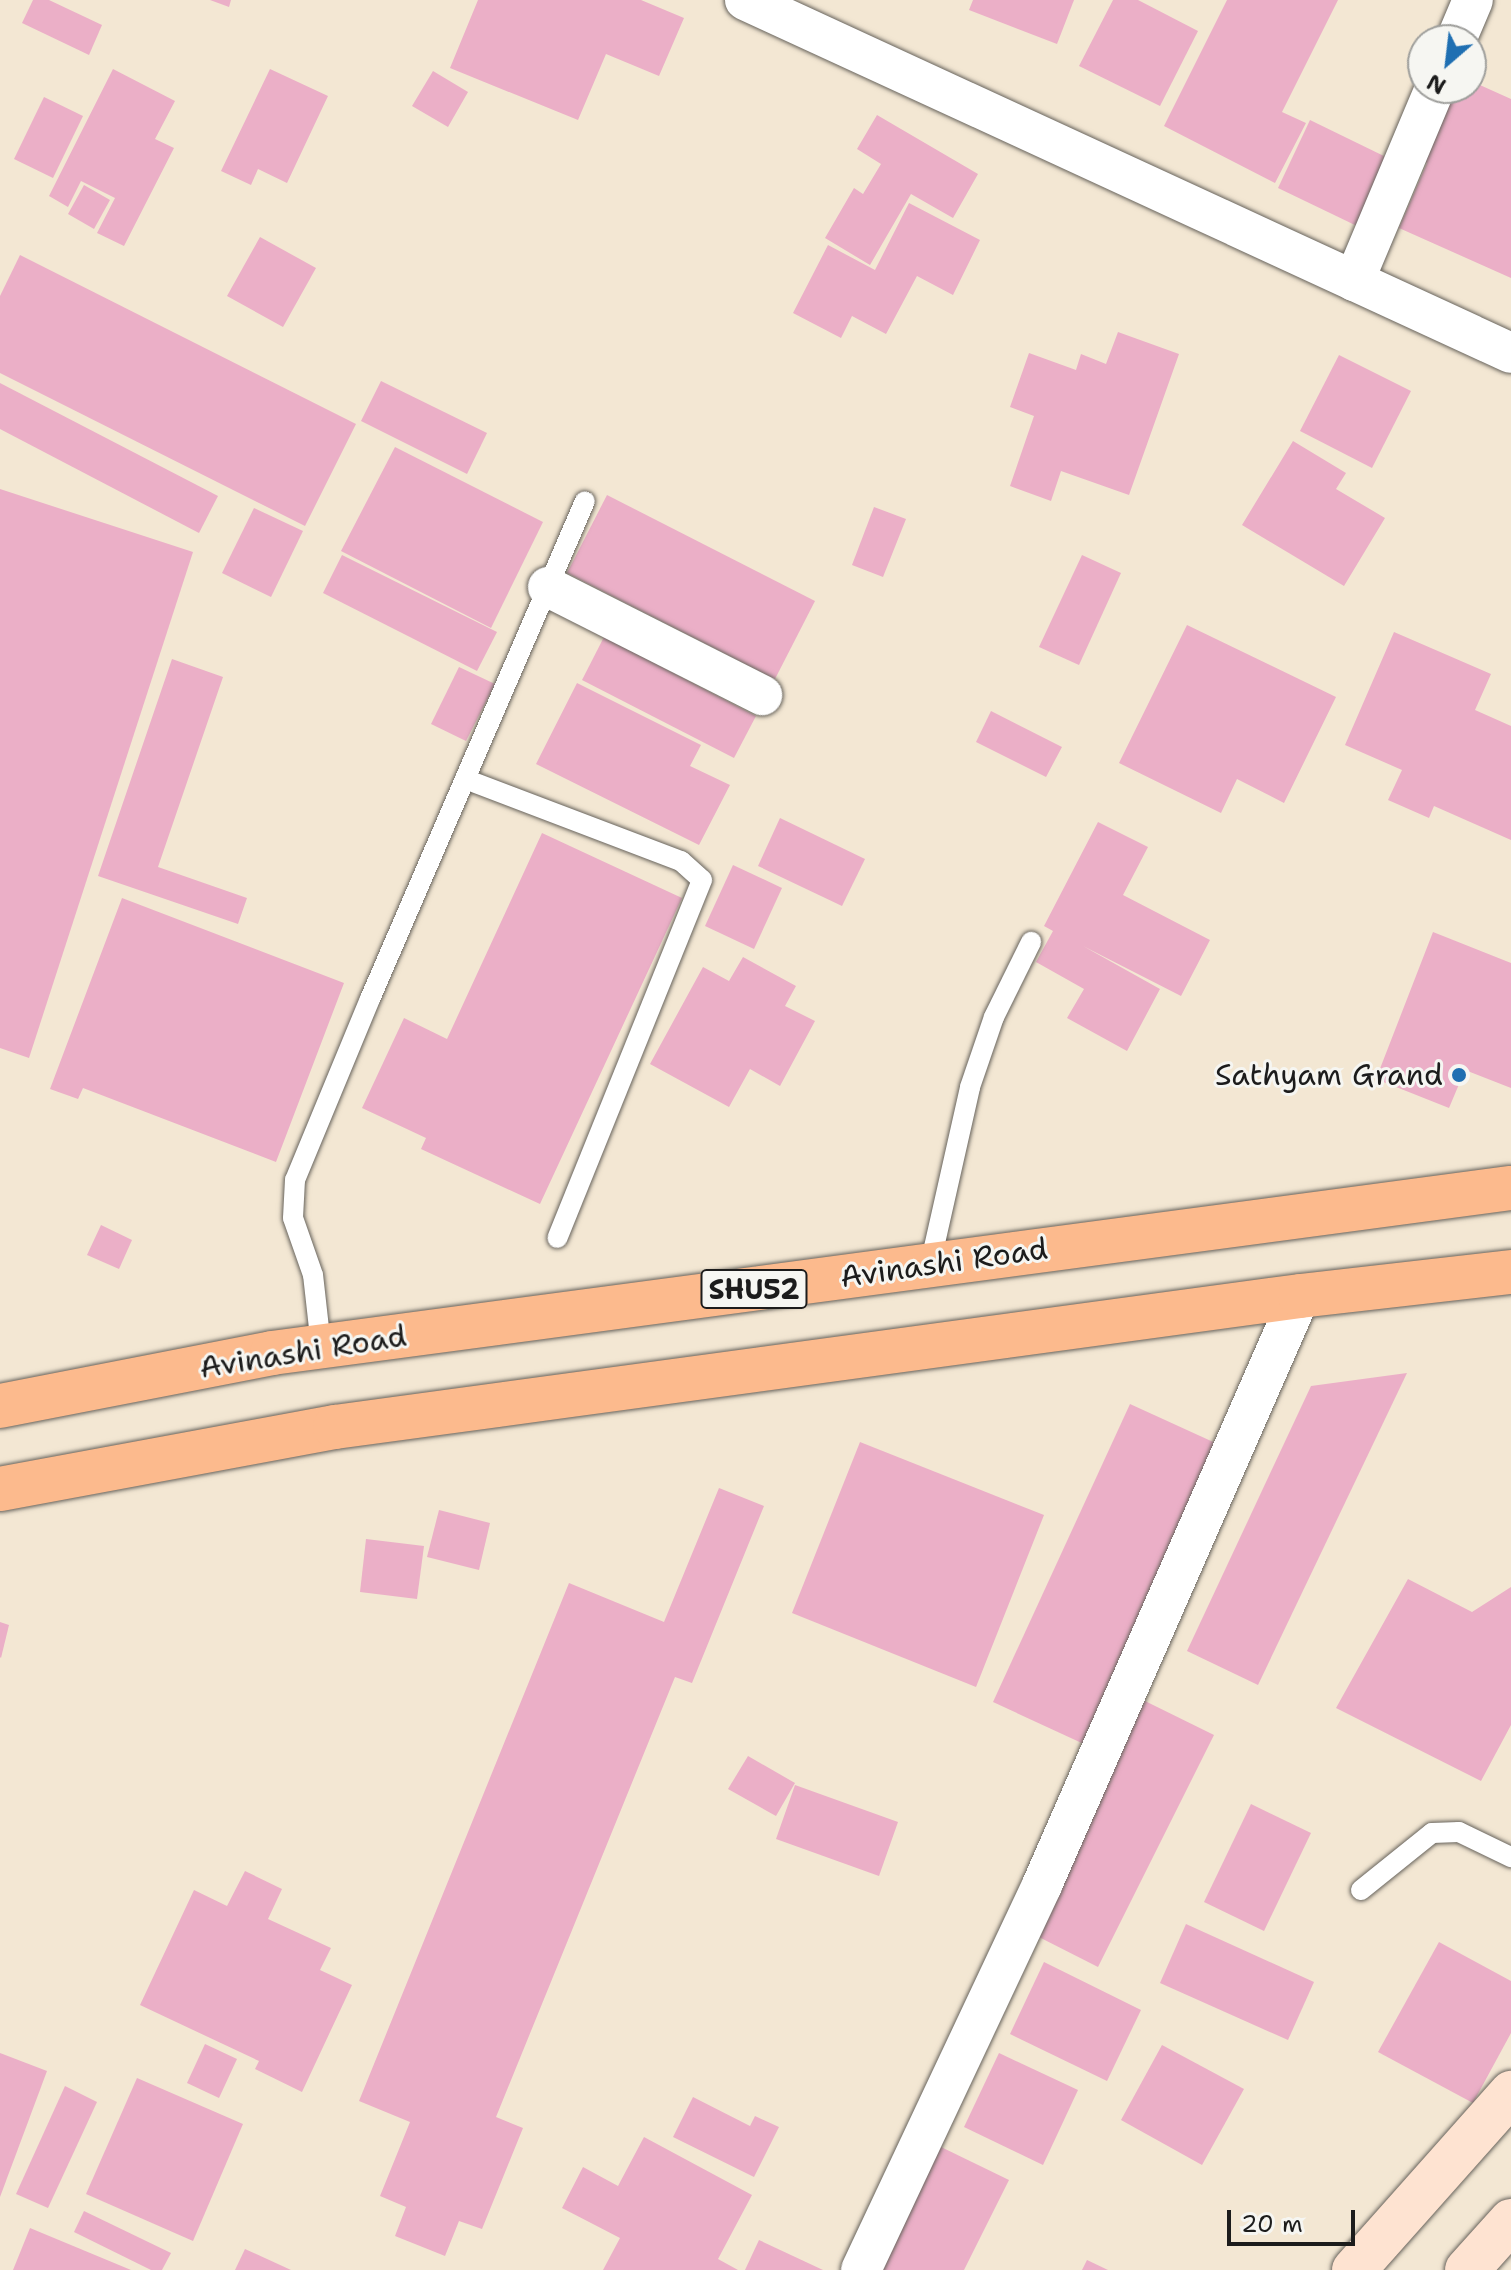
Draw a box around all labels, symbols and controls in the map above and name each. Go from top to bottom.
north arrow [1407,24,1487,104]
text: N [1422,67,1451,101]
place label: Sathyam Grand [1215,1057,1443,1093]
marker: Sathyam Grand [1450,1066,1468,1084]
street label: Avinashi Road [838,1231,1050,1295]
road number: SHU52 [700,1265,808,1313]
street label: Avinashi Road [197,1318,409,1386]
scale bar [1231,2194,1359,2244]
text: 20 m [1241,2208,1303,2240]

